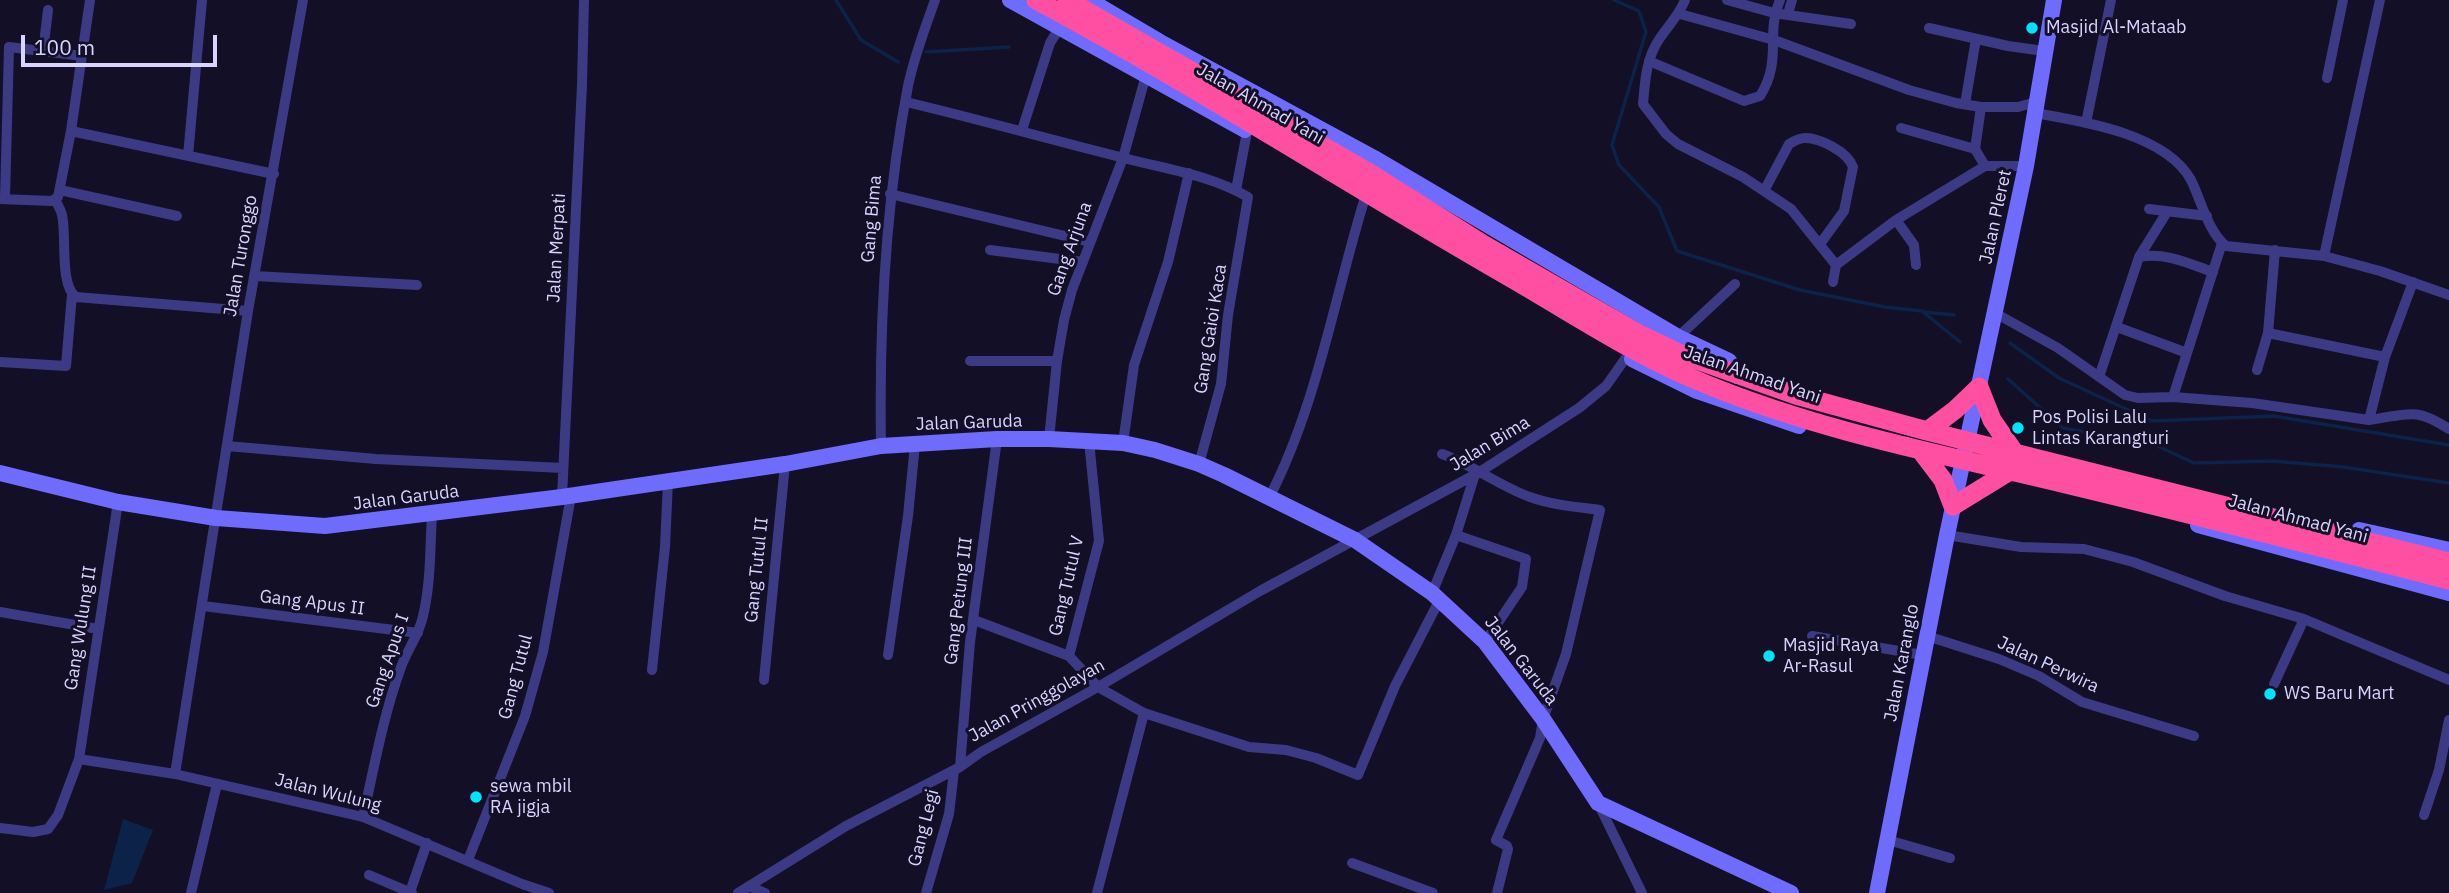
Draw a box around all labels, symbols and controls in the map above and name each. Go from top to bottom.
place label: Masjid Al-Mataab [2046,17,2186,39]
marker: Masjid Al-Mataab [2024,20,2040,36]
scale bar [24,21,220,65]
text: 100 m [34,33,95,61]
street label: Jalan Ahmad Yani [1192,59,1328,149]
street label: Jalan Pleret [1975,168,2017,266]
street label: Gang Bima [857,174,887,264]
street label: Jalan Turonggo [220,193,262,319]
street label: Jalan Merpati [543,193,571,303]
street label: Gang Arjuna [1043,199,1097,299]
street label: Gang Gaioi Kaca [1190,263,1232,395]
street label: Jalan Ahmad Yani [1681,341,1823,409]
place label: Pos Polisi Lalu Lintas Karangturi [2032,407,2169,450]
street label: Jalan Garuda [915,410,1023,436]
street label: Jalan Bima [1446,412,1534,476]
marker: Pos Polisi Lalu Lintas Karangturi [2010,420,2026,436]
street label: Jalan Garuda [352,481,460,515]
street label: Jalan Ahmad Yani [2226,490,2370,548]
street label: Gang Tutul II [741,516,773,624]
street label: Gang Tutul V [1045,534,1089,638]
street label: Gang Petung III [940,536,978,666]
street label: Gang Wulung II [60,564,102,692]
street label: Gang Apus II [258,586,366,620]
street label: Jalan Karanglo [1880,602,1924,724]
street label: Gang Apus I [362,611,414,711]
street label: Jalan Garuda [1480,612,1562,710]
street label: Gang Tutul [494,632,538,722]
street label: Jalan Perwira [1994,632,2102,698]
place label: Masjid Raya Ar-Rasul [1783,635,1879,678]
marker: Masjid Raya Ar-Rasul [1761,648,1777,664]
street label: Jalan Pringgolayan [965,655,1109,747]
place label: WS Baru Mart [2284,683,2394,705]
marker: WS Baru Mart [2262,686,2278,702]
street label: Jalan Wulung [273,769,383,817]
place label: sewa mbil RA jigja [490,776,572,818]
street label: Gang Legi [904,787,944,869]
marker: sewa mbil RA jigja [468,789,484,805]

